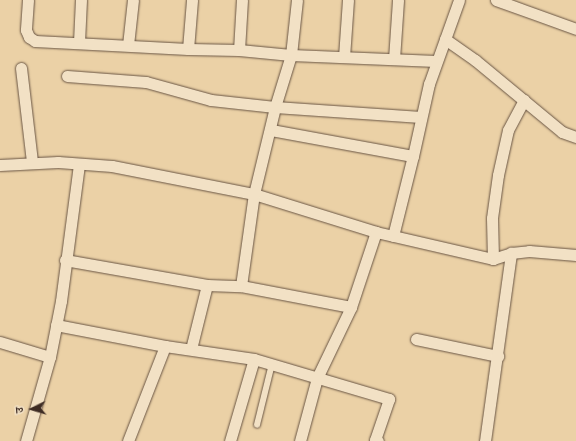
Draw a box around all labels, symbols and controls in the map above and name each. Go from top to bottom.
north arrow [12,389,52,429]
text: उ [13,407,27,413]

